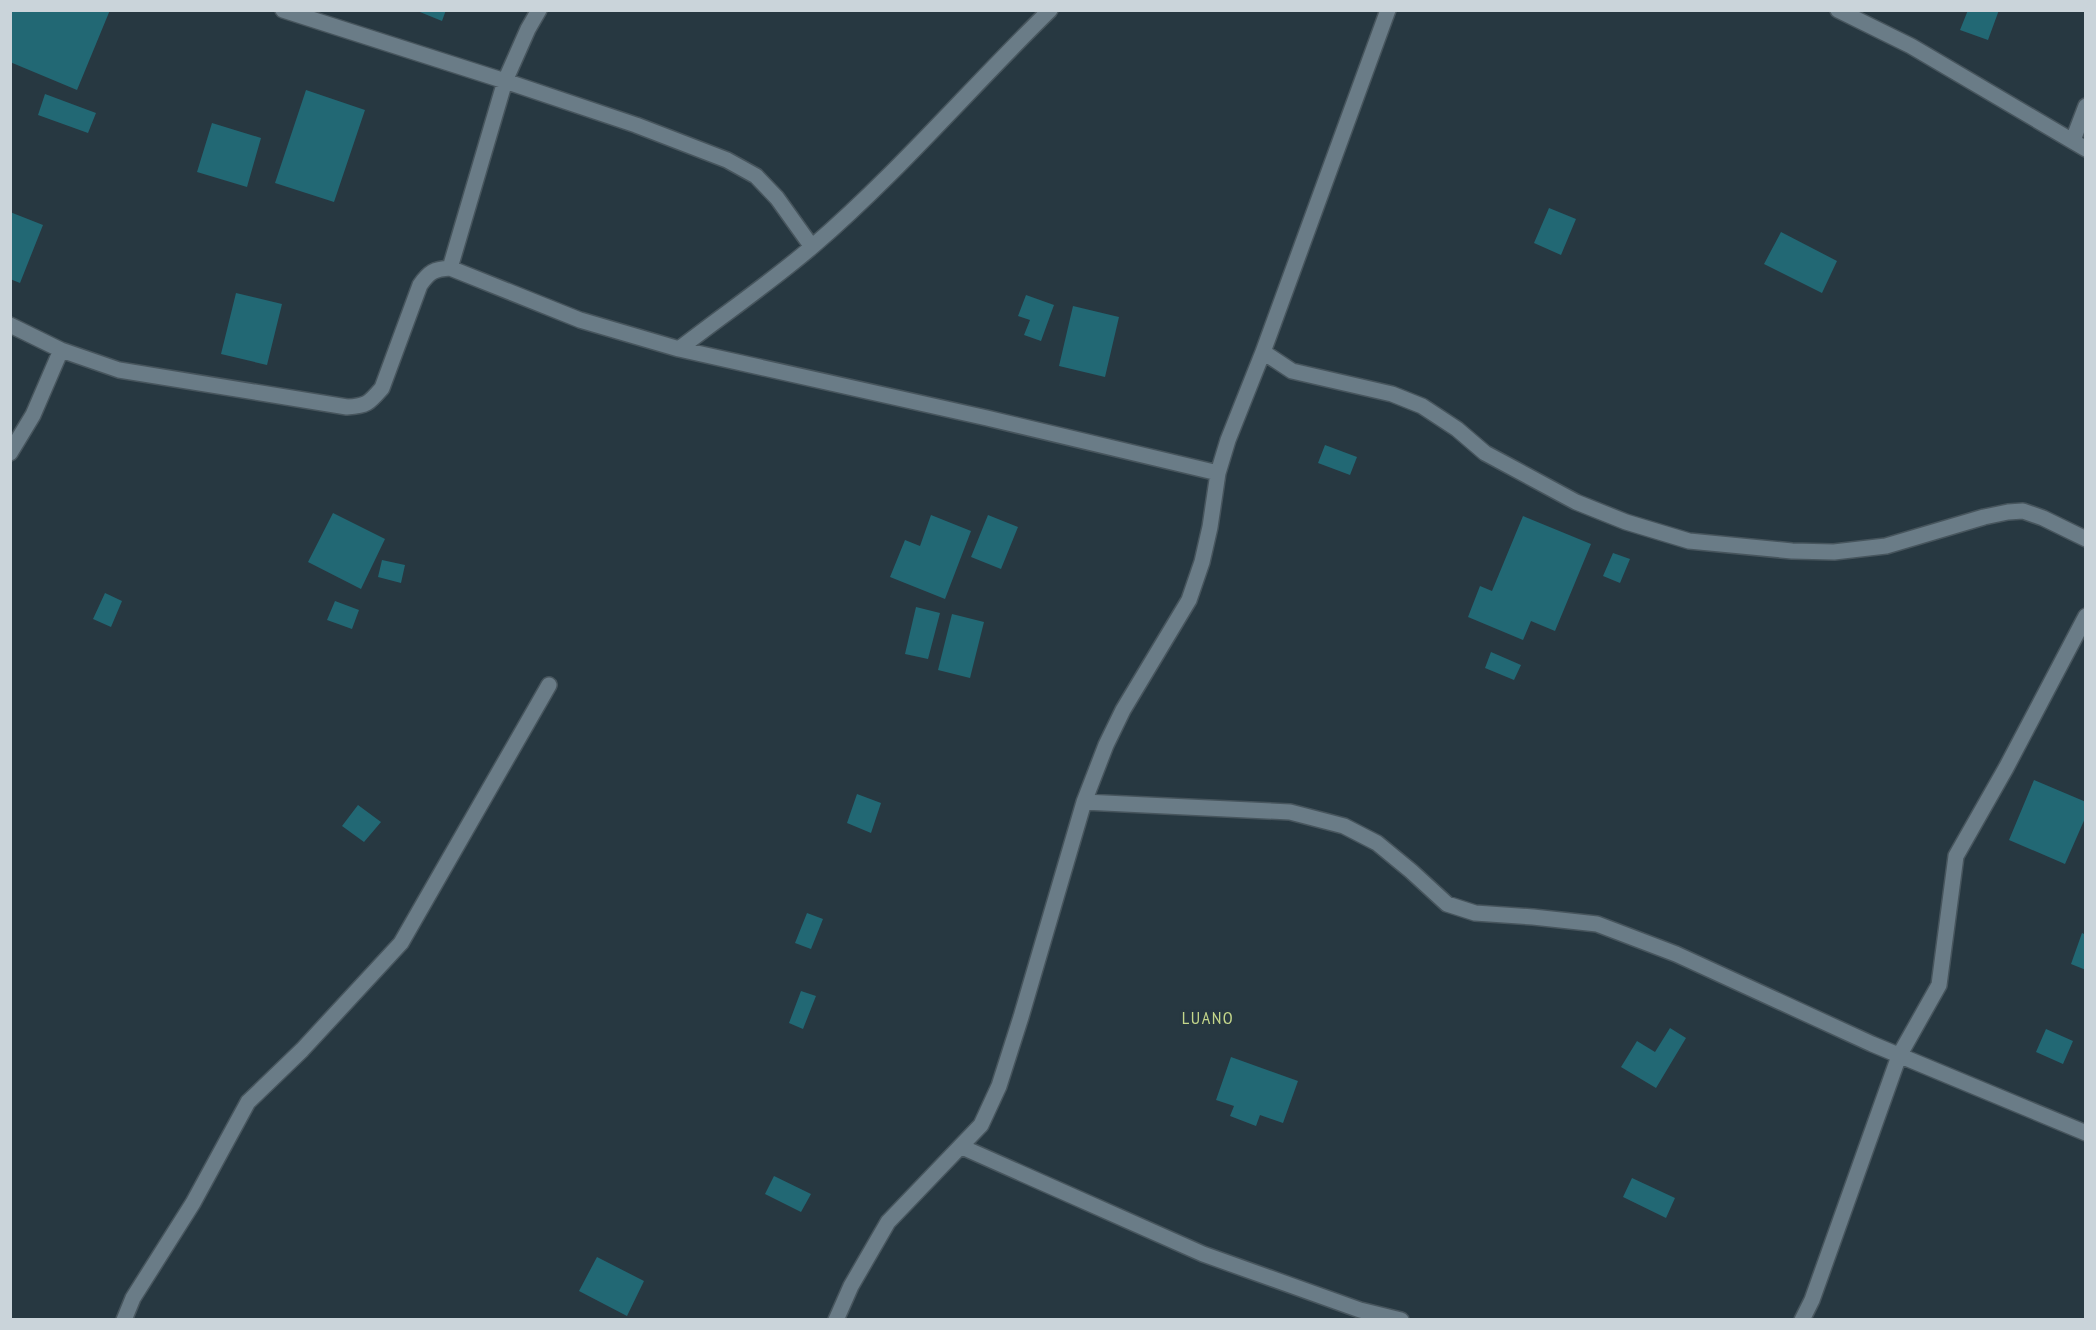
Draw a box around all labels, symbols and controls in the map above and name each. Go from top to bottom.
district label: LUANO [1182,1006,1234,1029]

